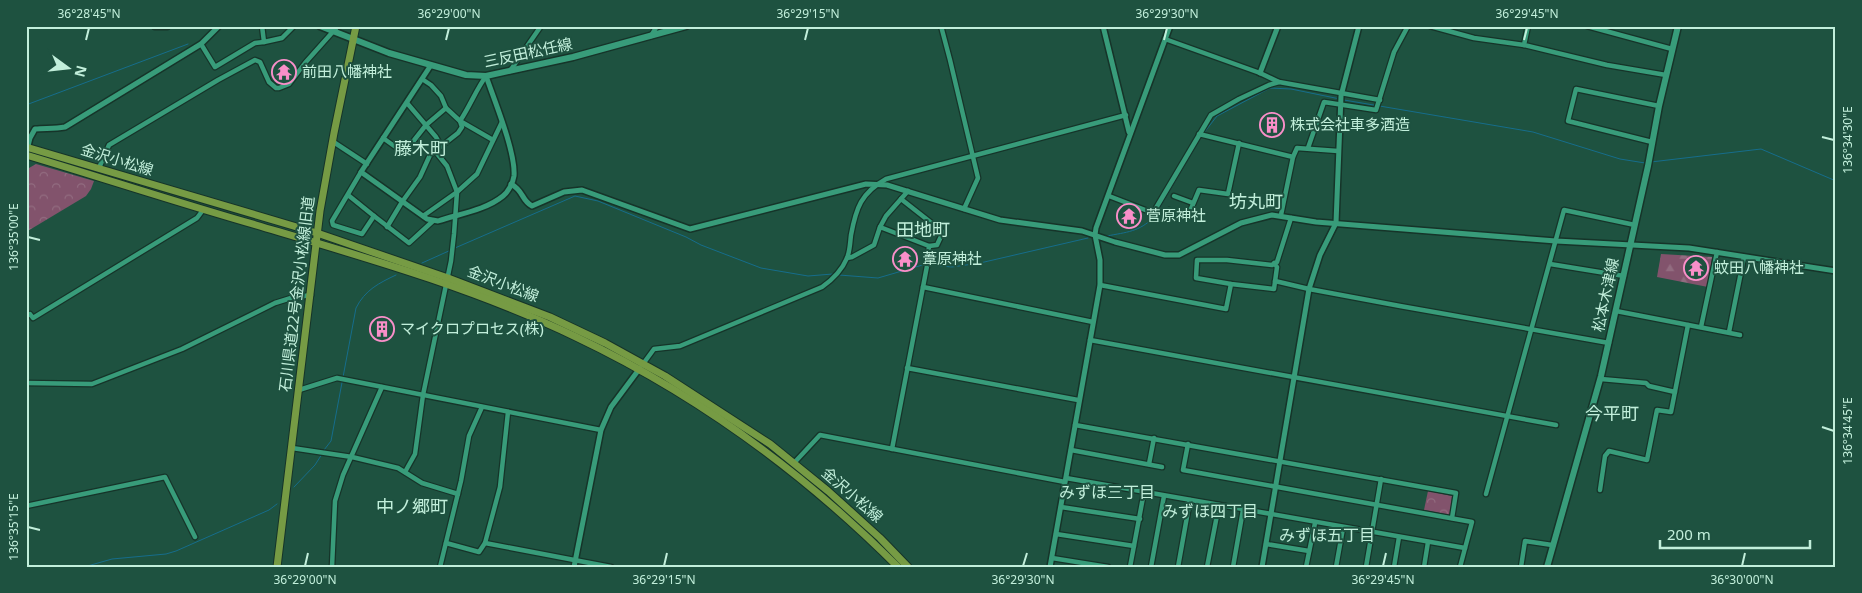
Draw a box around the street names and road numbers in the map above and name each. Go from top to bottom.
street label: 三反田松任線 [482,33,574,71]
street label: 金沢小松線 [78,139,156,180]
street label: 石川県道22号金沢小松線旧道 [274,195,318,393]
street label: 松本木津線 [1587,256,1623,334]
street label: 金沢小松線 [465,260,542,306]
street label: 金沢小松線 [818,462,888,526]

